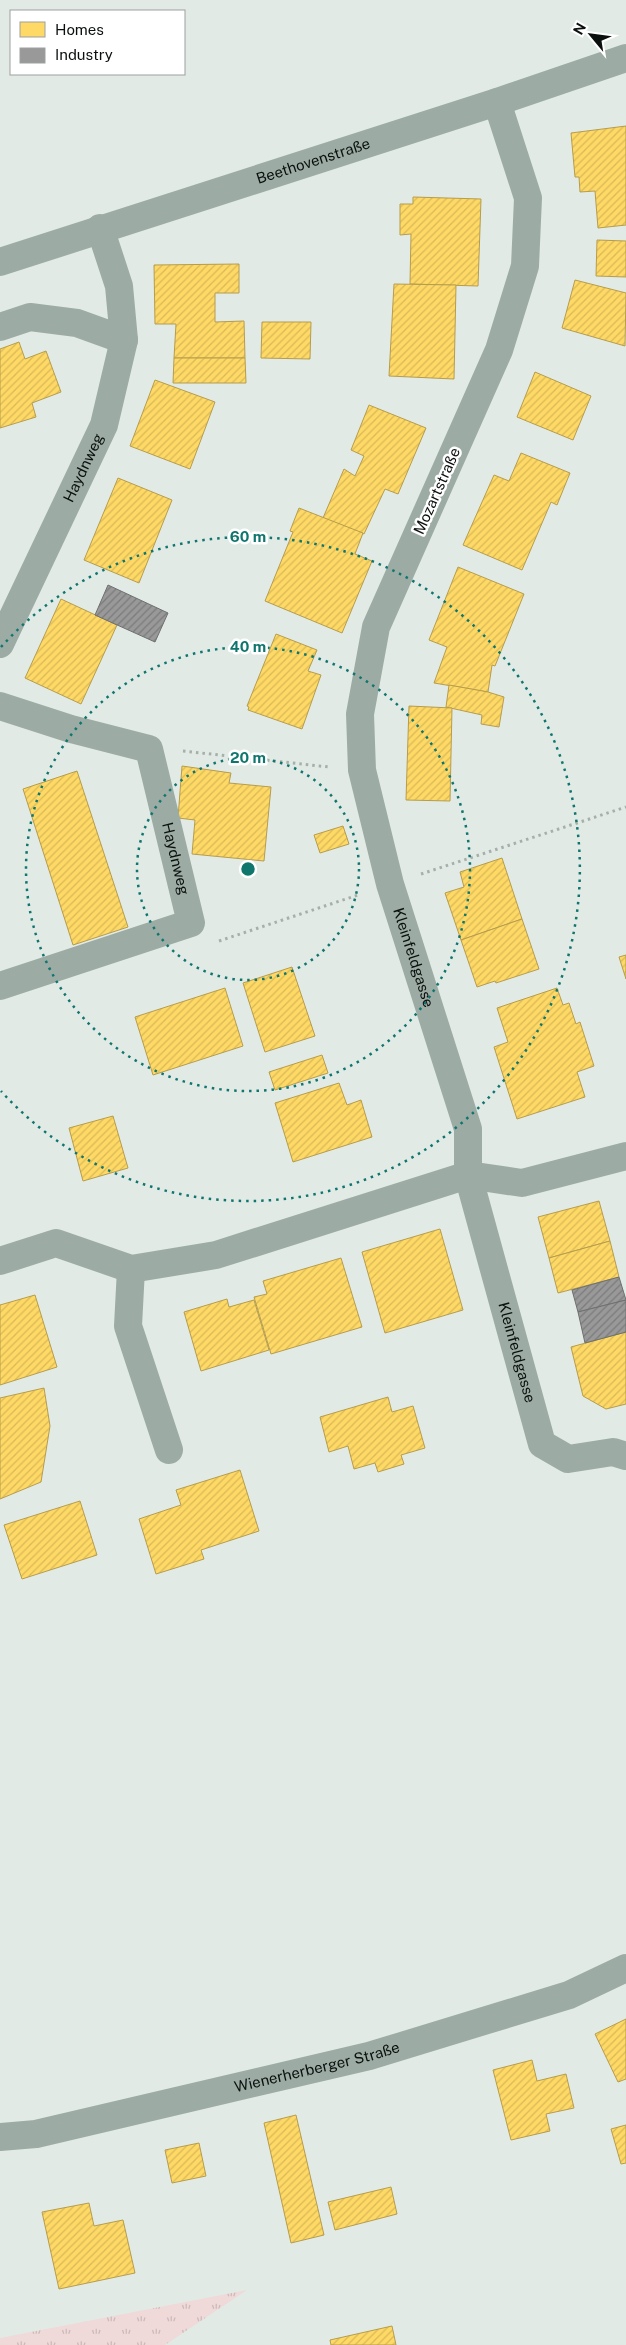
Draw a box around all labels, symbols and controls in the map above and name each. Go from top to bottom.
legend [10,10,185,75]
north arrow [566,10,616,60]
text: N [570,20,589,37]
text: Homes [55,21,104,38]
text: Industry [55,46,113,63]
street label: Beethovenstraße [254,134,372,187]
street label: Haydnweg [60,430,107,505]
street label: Mozartstraße [410,445,463,537]
text: 60 m [230,528,266,545]
text: 40 m [230,638,266,655]
text: 20 m [230,749,266,766]
street label: Haydnweg [159,821,193,897]
centre of rings [239,860,257,878]
street label: Kleinfeldgasse [390,905,438,1009]
street label: Kleinfeldgasse [495,1300,539,1405]
street label: Wienerherberger Straße [233,2038,402,2095]

